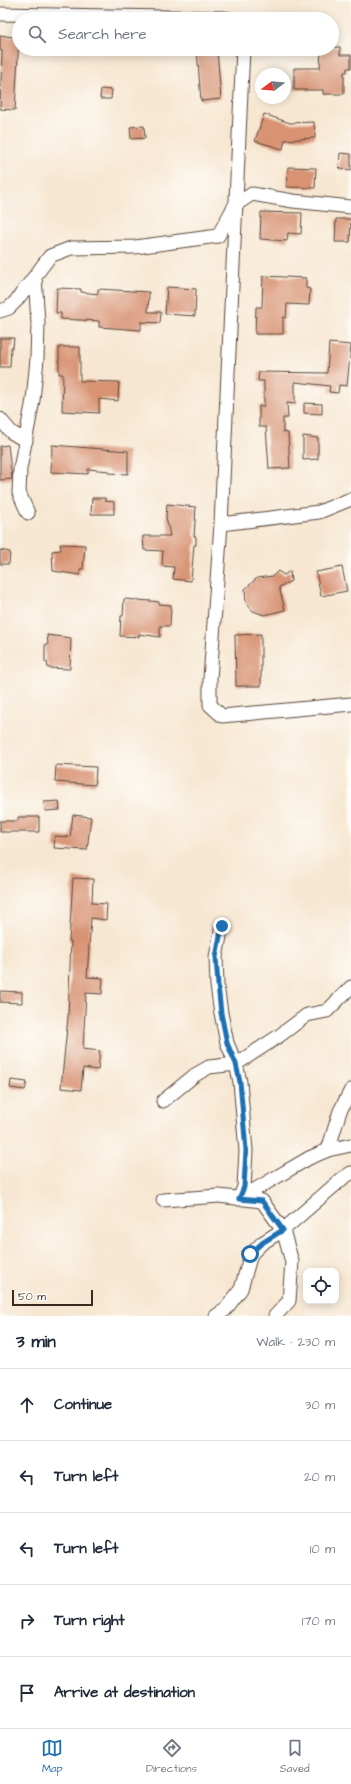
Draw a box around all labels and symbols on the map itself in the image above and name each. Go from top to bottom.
north arrow [255,68,291,104]
route end [213,917,231,935]
route start [241,1245,259,1263]
scale bar [12,1288,93,1307]

